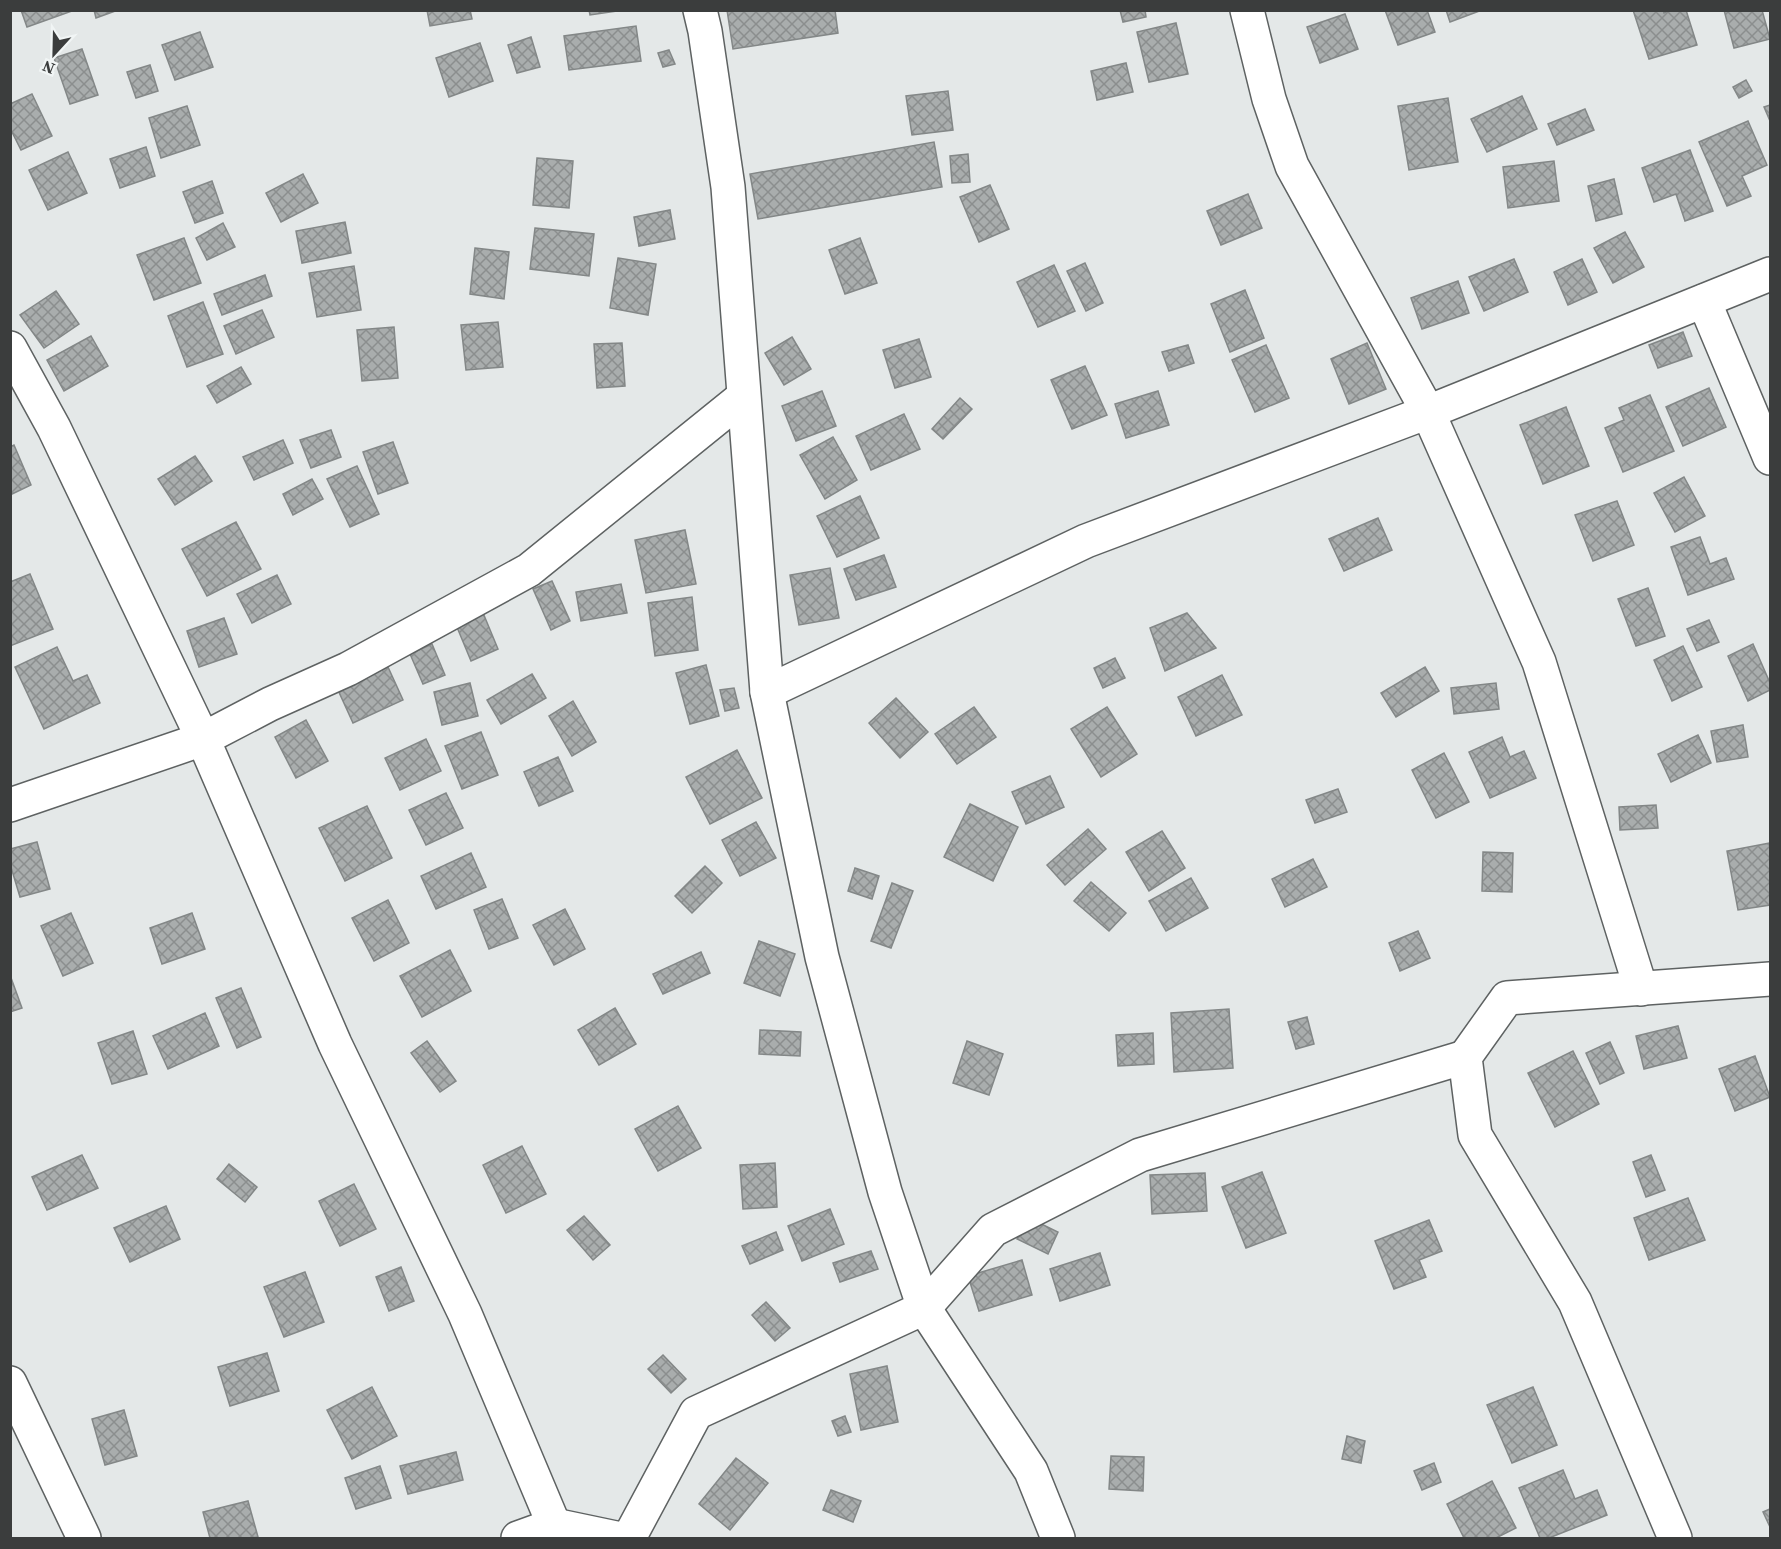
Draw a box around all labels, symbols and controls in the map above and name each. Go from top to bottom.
north arrow [24,24,84,84]
text: N [39,55,58,80]

